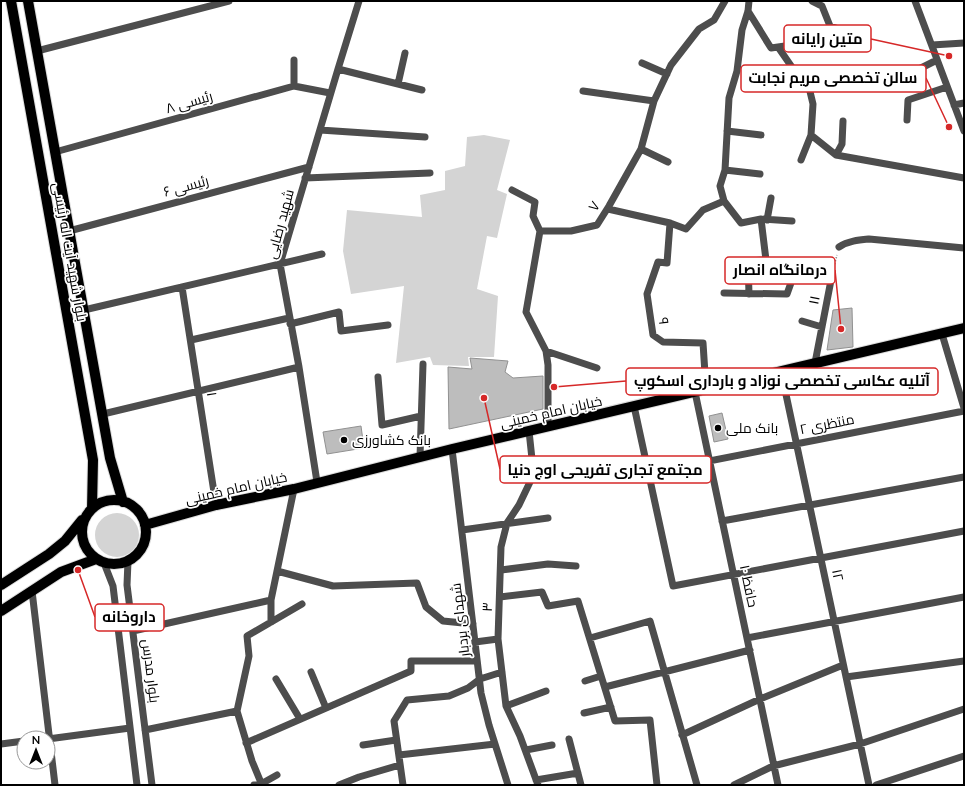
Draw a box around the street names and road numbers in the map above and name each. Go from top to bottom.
street label: رئیسی ۸ [163,87,214,116]
street label: رئیسی ۶ [161,171,210,200]
street label: بلوار شهید آیت اله رئیسی [50,181,91,323]
street label: شهید رضایی [262,187,297,261]
street label: ۷ [584,197,603,214]
street label: ۱۱ [804,294,823,306]
street label: ۹ [656,316,673,326]
street label: ۱ [204,390,221,397]
street label: خیابان امام خمینی [498,392,604,433]
street label: منتظری ۲ [798,410,856,437]
street label: خیابان امام خمینی [183,468,289,509]
street label: حافظ ۱۰ [737,563,762,609]
street label: ۱۲ [829,567,848,582]
street label: شهدای بردبار [447,582,473,659]
street label: ۳ [478,602,495,612]
street label: بلوار مدرس [139,638,164,704]

